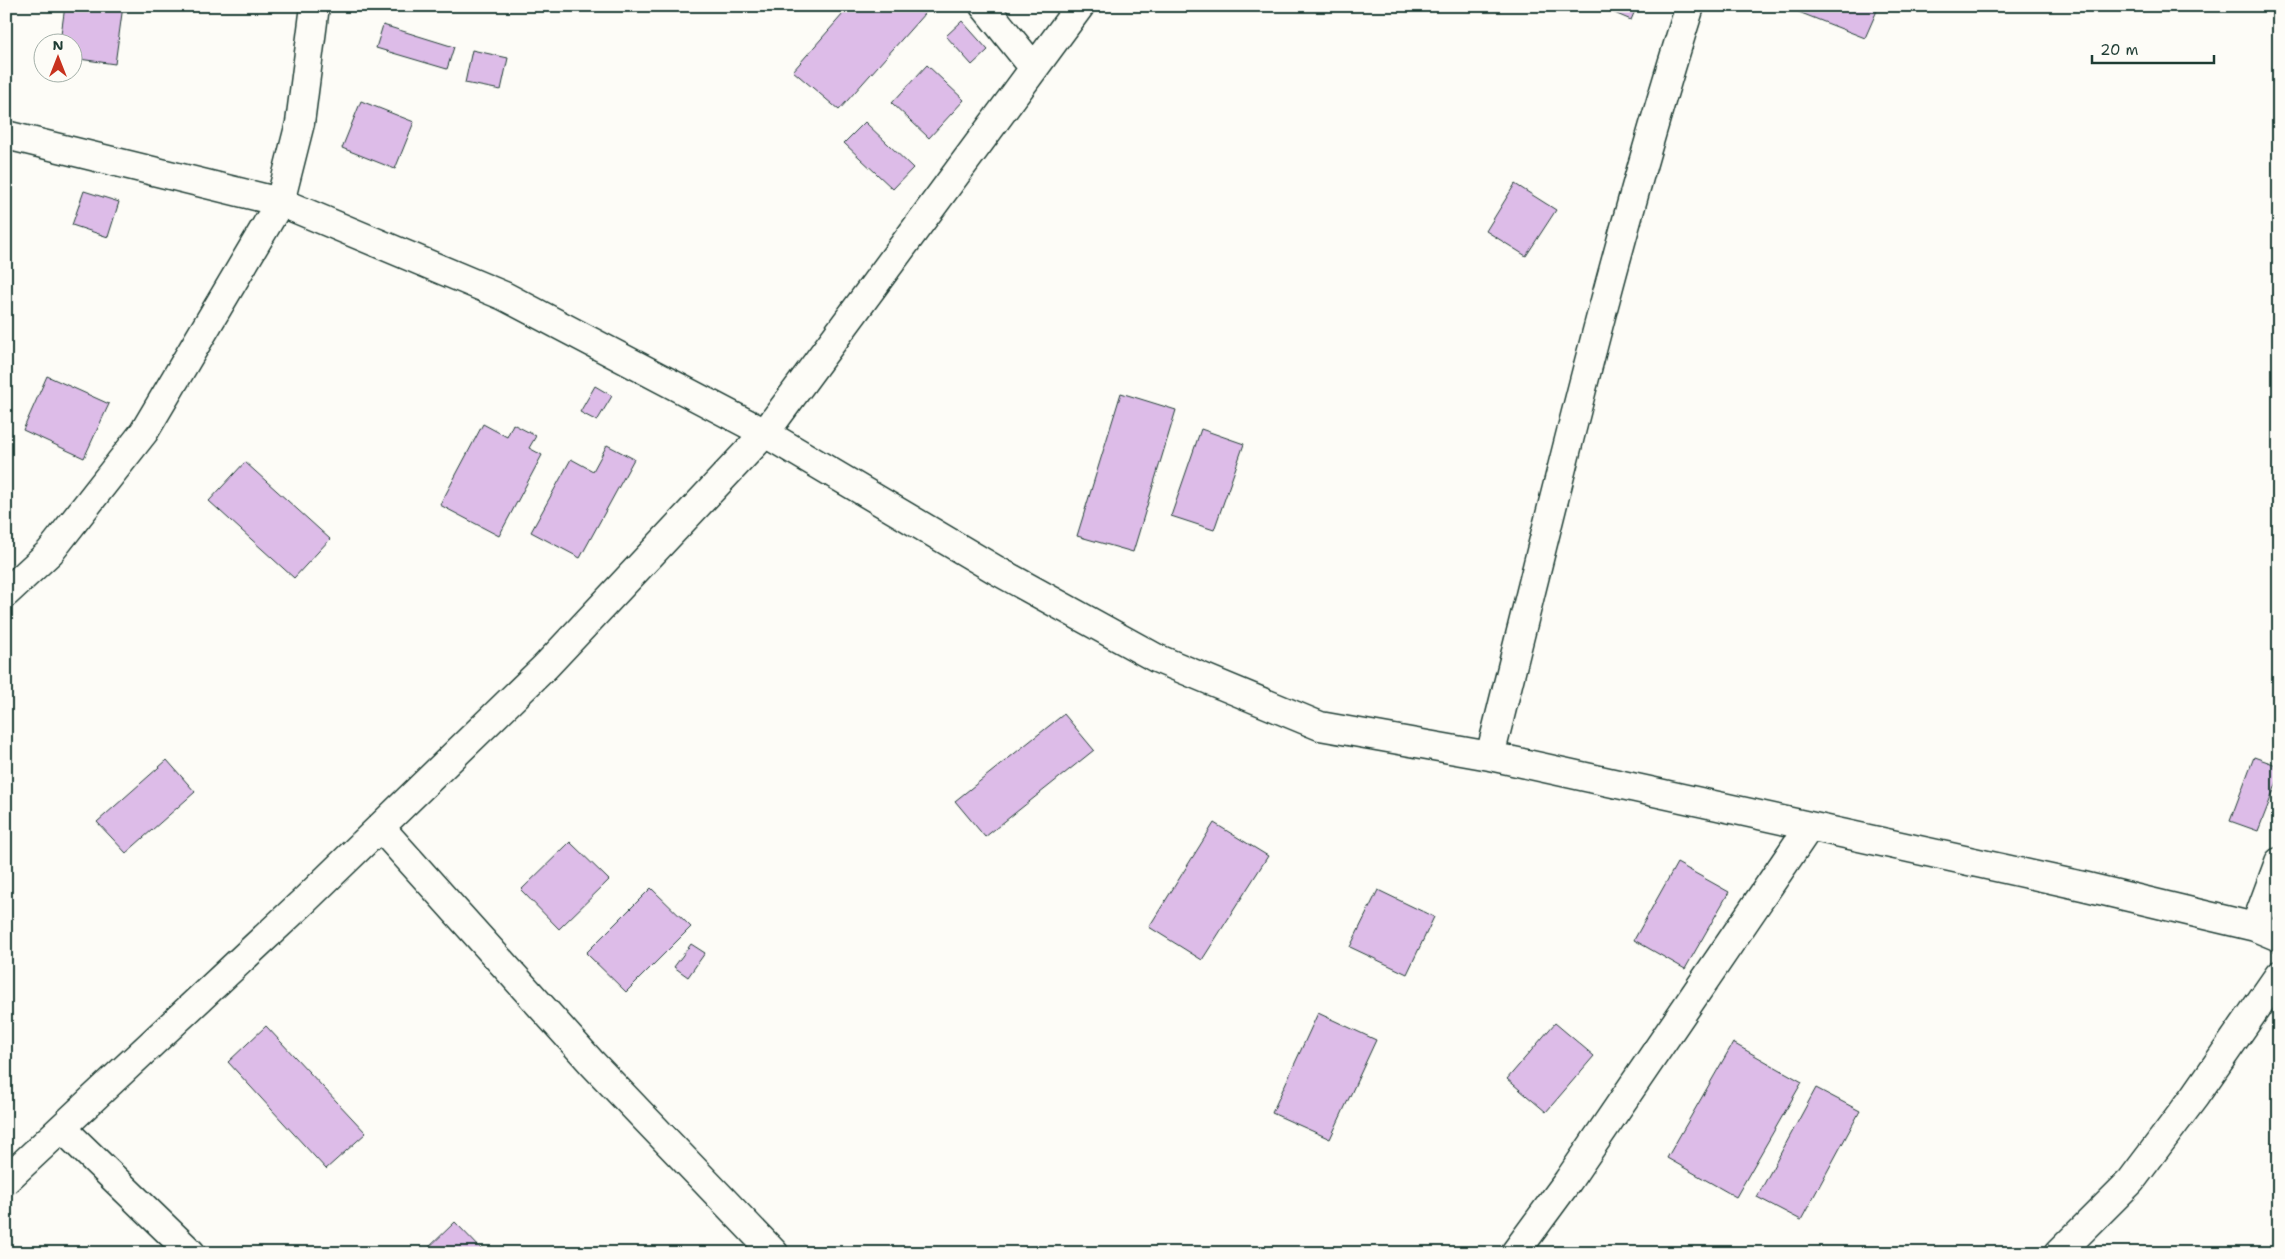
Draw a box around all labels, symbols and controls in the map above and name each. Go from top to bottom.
north arrow [32,32,82,82]
scale bar [2092,32,2215,64]
text: N [52,36,64,54]
text: 20 m [2100,40,2139,60]

